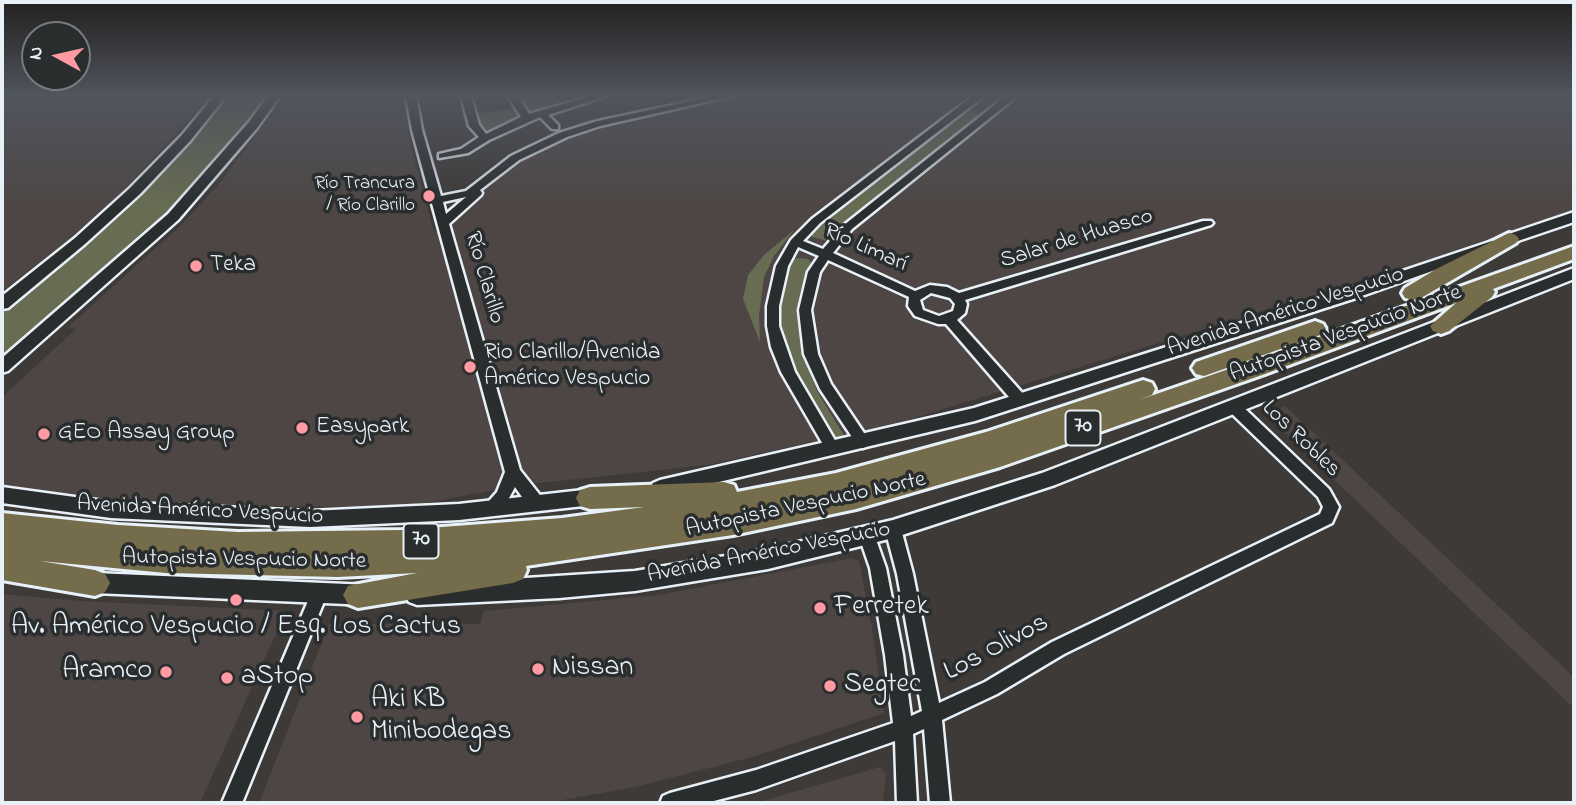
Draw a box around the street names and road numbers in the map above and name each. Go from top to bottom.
street label: Salar de Huasco [997,204,1157,276]
street label: Río Limarí [819,218,911,280]
street label: Río Clarillo [457,229,509,327]
street label: Avenida Américo Vespucio [1164,262,1408,364]
street label: Autopista Vespucio Norte [1226,280,1466,390]
street label: Los Robles [1255,396,1345,484]
road number: 70 [1066,410,1100,446]
street label: Autopista Vespucio Norte [684,467,928,545]
street label: Avenida Américo Vespucio [76,492,324,532]
street label: Avenida Américo Vespucio [645,517,893,591]
road number: 70 [404,524,438,558]
street label: Autopista Vespucio Norte [122,545,366,577]
street label: Los Olivos [939,607,1055,691]

